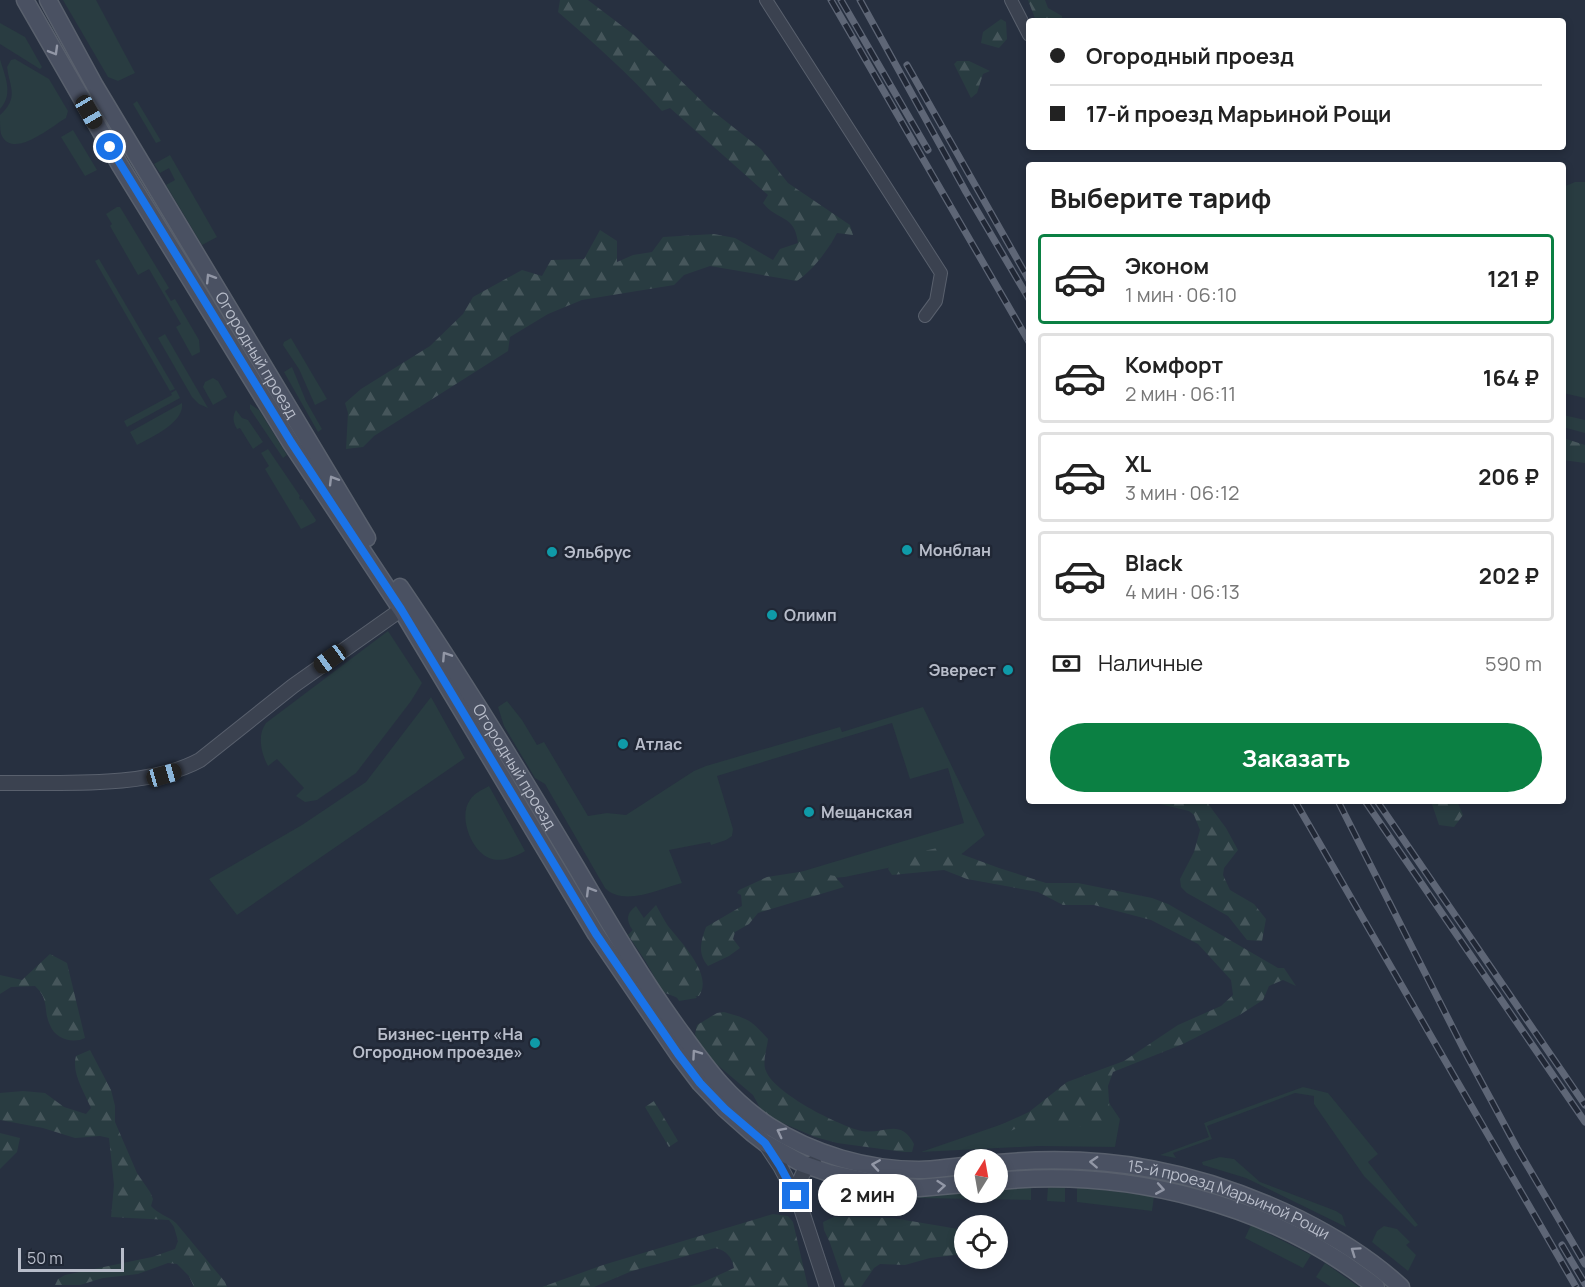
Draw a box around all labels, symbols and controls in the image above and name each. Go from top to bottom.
text: Огородный проезд [1086,41,1294,71]
one-way arrow [47,45,59,55]
car [72,92,106,132]
text: 17-й проезд Марьиной Рощи [1086,99,1391,129]
route start [96,133,123,160]
text: Выберите тариф [1050,179,1271,216]
text: Эконом [1125,251,1209,281]
icon: car [1053,252,1107,306]
text: 121 ₽ [1487,264,1539,294]
one-way arrow [206,274,218,284]
text: 1 мин · 06:10 [1125,281,1237,308]
street label: Огородный проезд [210,288,304,423]
text: Комфорт [1125,350,1223,380]
icon: car [1053,351,1107,405]
text: 164 ₽ [1483,363,1539,393]
text: 2 мин · 06:11 [1125,380,1236,407]
text: XL [1125,449,1151,479]
icon: car [1053,450,1107,504]
text: 206 ₽ [1478,462,1539,492]
one-way arrow [328,476,340,486]
text: 3 мин · 06:12 [1125,479,1239,506]
place label: Монблан [919,539,991,561]
place label: Эльбрус [564,541,631,563]
marker: Монблан [900,543,914,557]
marker: Эльбрус [545,545,559,559]
text: Black [1125,548,1182,578]
icon: car [1053,549,1107,603]
text: 202 ₽ [1479,561,1539,591]
text: 4 мин · 06:13 [1125,578,1240,605]
place label: Олимп [784,604,837,626]
marker: Олимп [765,608,779,622]
car [310,641,350,677]
icon: cash [1050,647,1083,680]
text: Наличные [1098,648,1203,678]
text: 590 m [1485,650,1542,677]
one-way arrow [442,652,453,663]
place label: Эверест [929,659,996,681]
marker: Эверест [1001,663,1015,677]
street label: Огородный проезд [468,699,562,834]
button: Заказать [1050,723,1542,792]
place label: Атлас [635,733,682,755]
marker: Атлас [616,737,630,751]
car [144,761,184,789]
place label: Мещанская [821,801,912,823]
marker: Мещанская [802,805,816,819]
one-way arrow [586,887,597,897]
place label: Бизнес-центр «На Огородном проезде» [353,1023,523,1063]
marker: Бизнес-центр «На Огородном проезде» [528,1036,542,1050]
one-way arrow [692,1050,703,1061]
one-way arrow [777,1128,787,1139]
north arrow [954,1149,1008,1203]
map controls [954,1149,1008,1269]
street label: 15-й проезд Марьиной Рощи [1126,1154,1334,1244]
one-way arrow [1089,1155,1098,1168]
one-way arrow [872,1160,881,1172]
callout: 2 мин [817,1175,916,1217]
one-way arrow [937,1180,946,1193]
text: 2 мин [840,1181,895,1208]
route end [782,1182,809,1209]
one-way arrow [1155,1182,1165,1195]
button: locate [954,1215,1008,1269]
scale bar [18,1245,124,1272]
text: 50 m [27,1247,63,1269]
one-way arrow [1350,1247,1361,1258]

